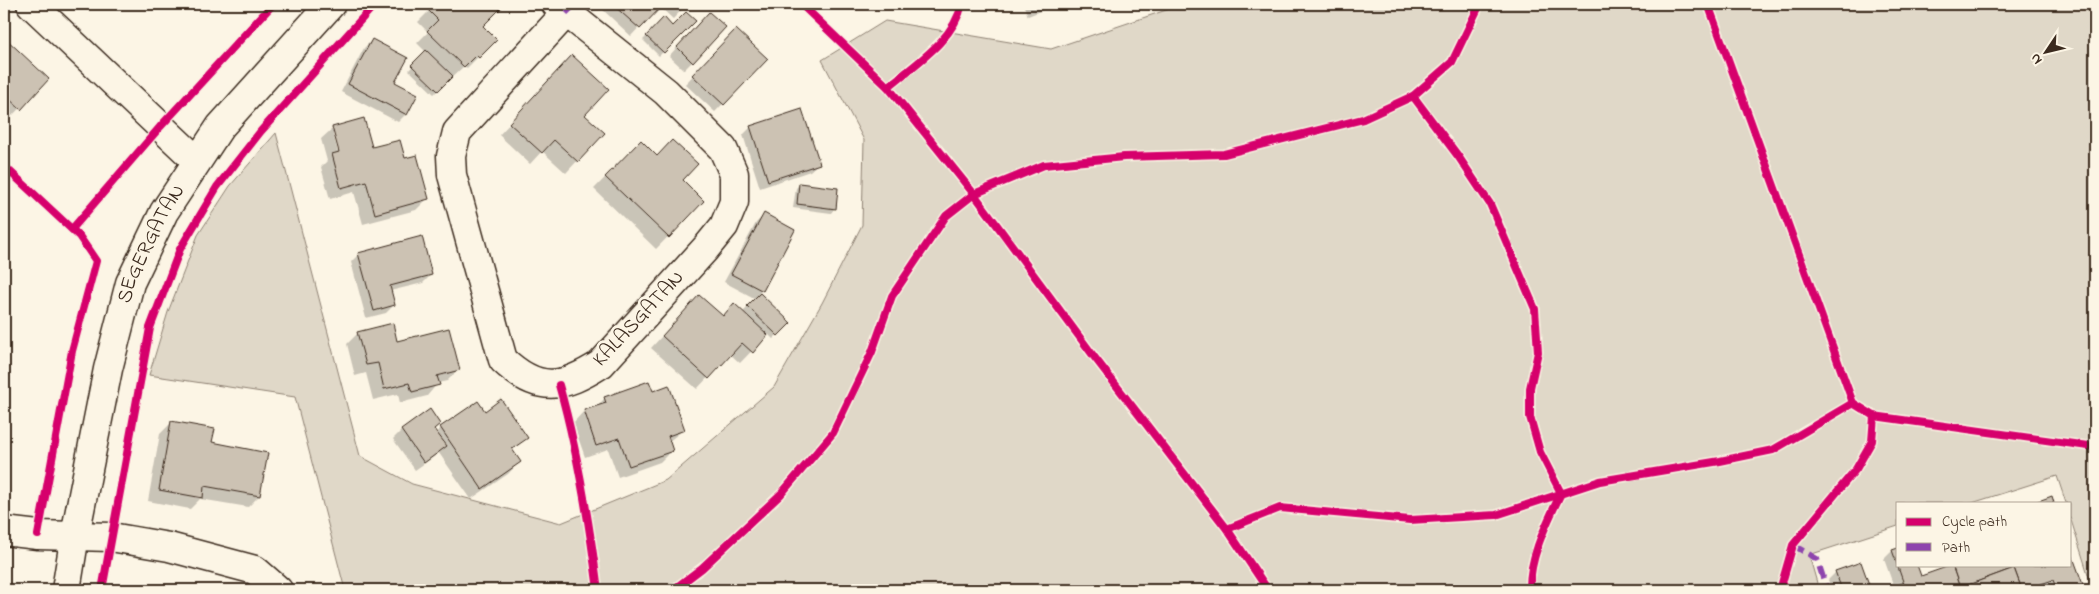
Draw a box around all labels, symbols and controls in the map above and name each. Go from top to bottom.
north arrow [2022,28,2072,78]
text: N [2025,49,2048,68]
street label: SEGERGATAN [110,179,193,306]
street label: KALASGATAN [586,264,692,374]
legend [1896,502,2072,566]
text: Cycle path [1942,511,2007,534]
text: Path [1942,537,1970,559]

